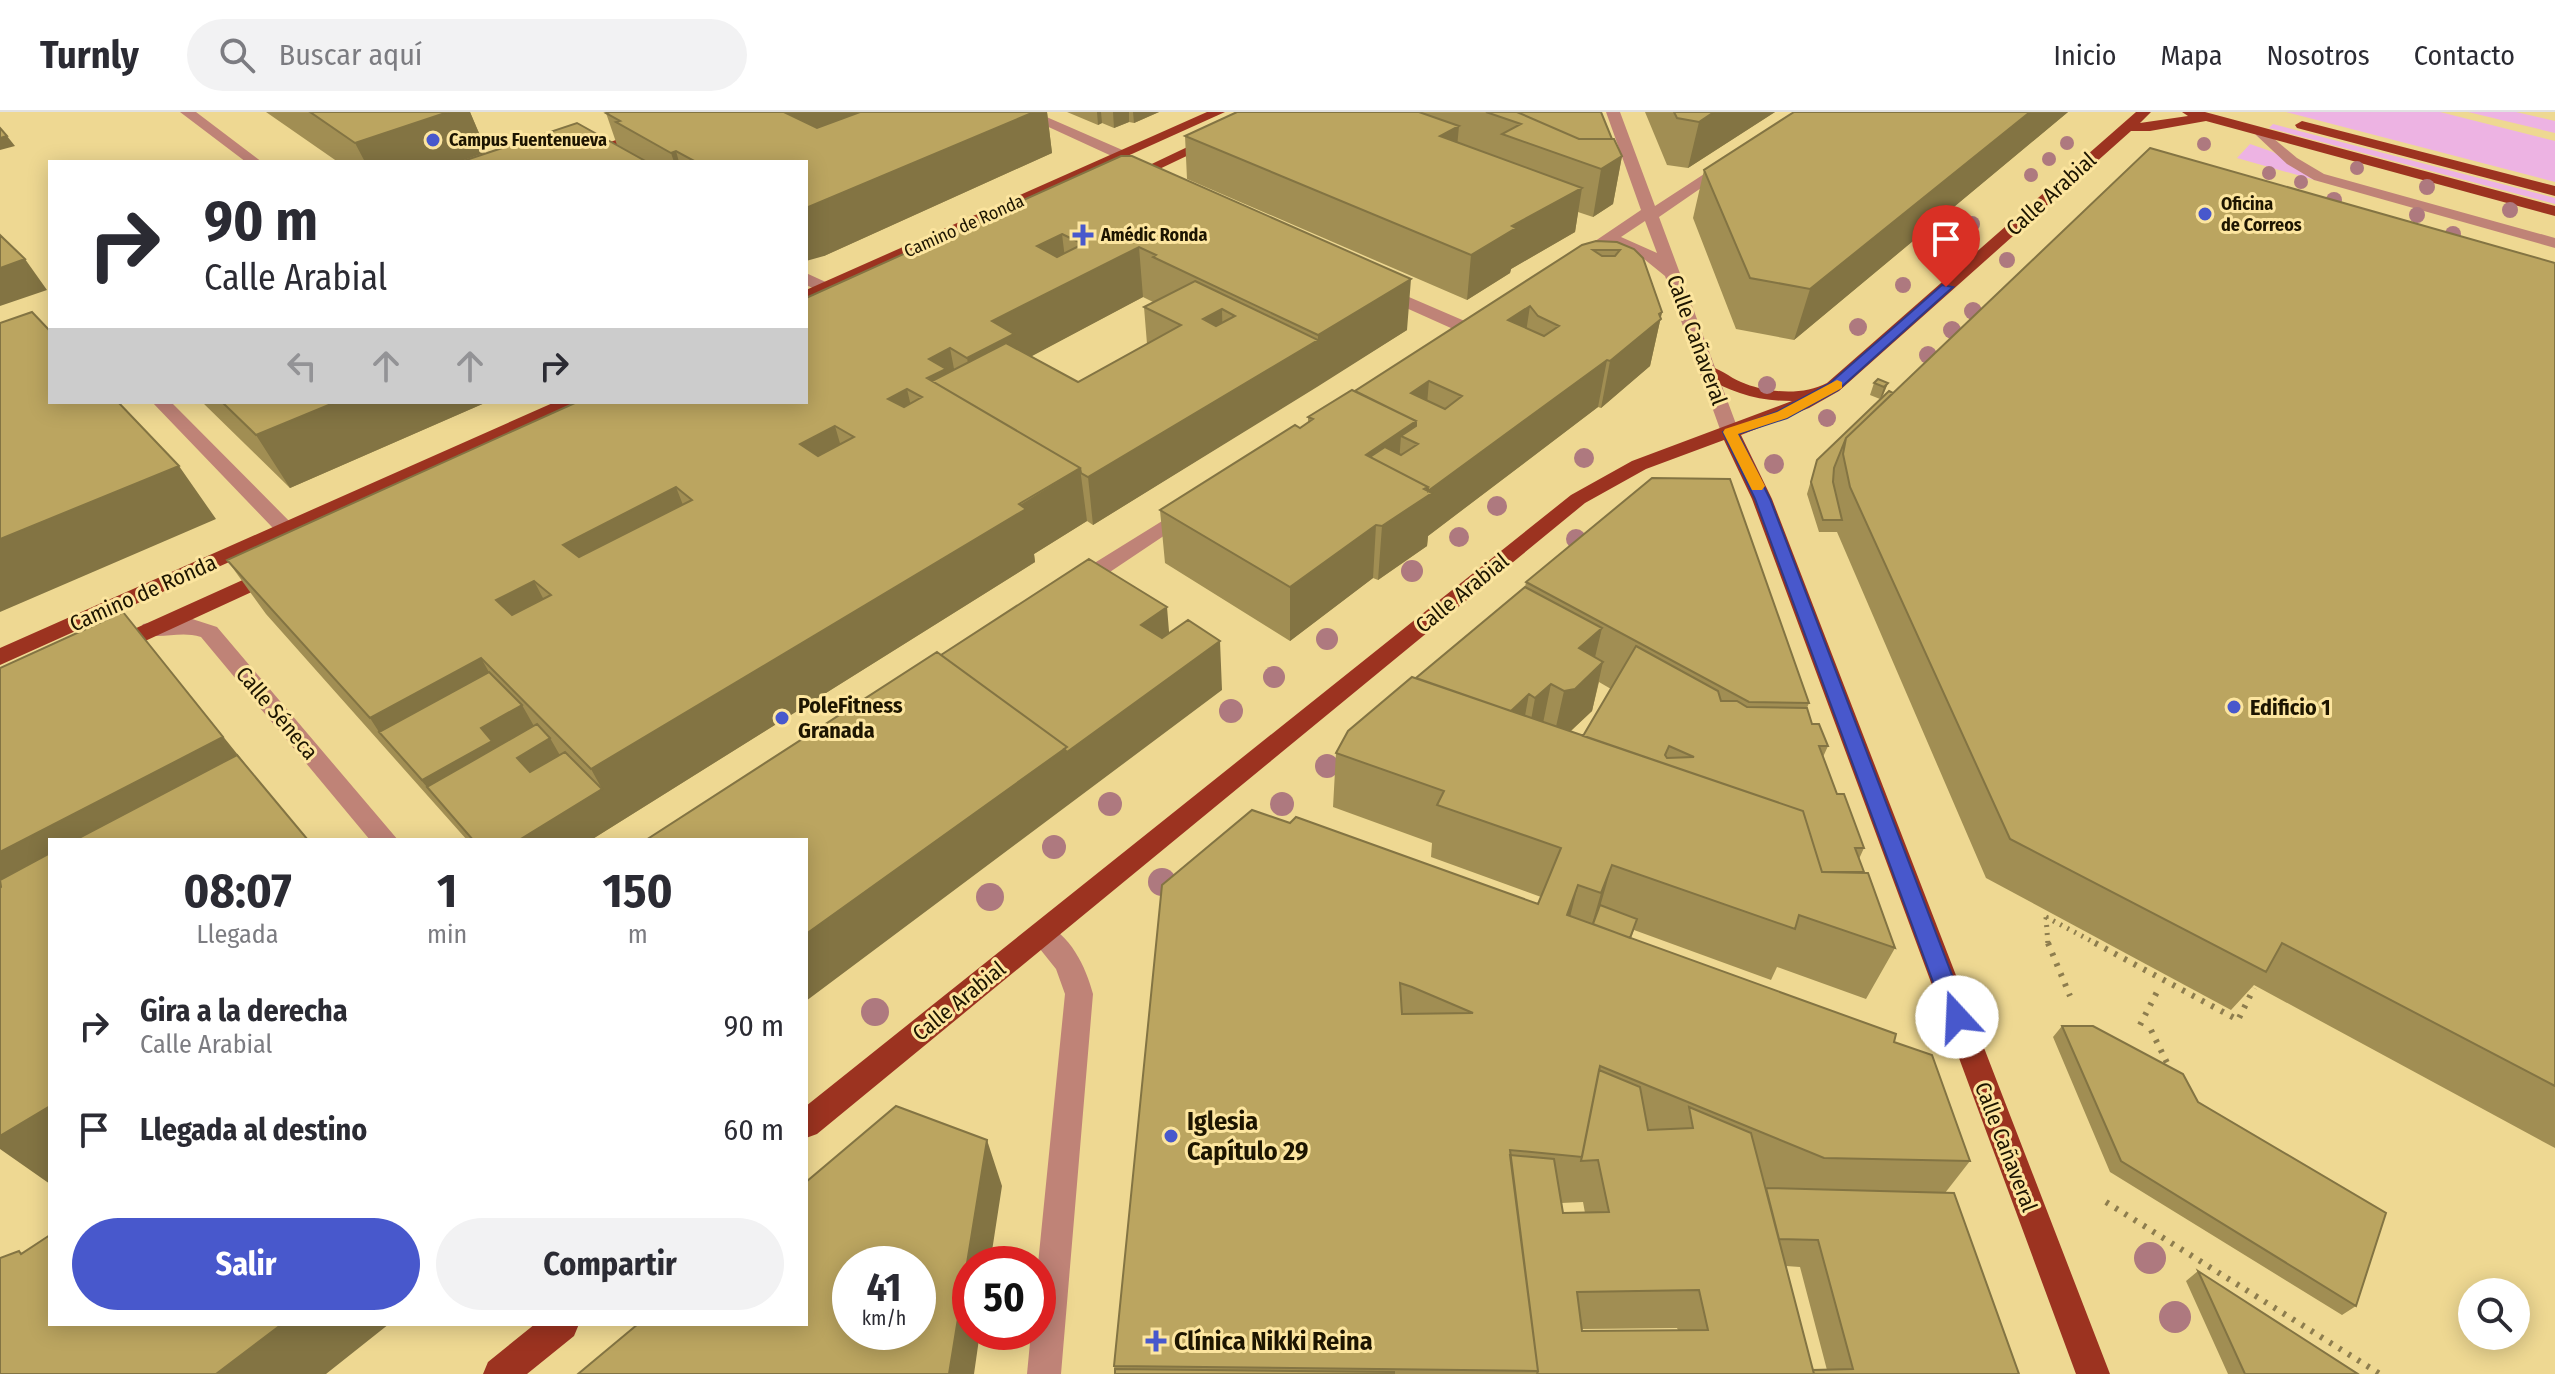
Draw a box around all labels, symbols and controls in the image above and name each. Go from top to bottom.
search box [187,19,747,91]
text: Turnly [40,32,139,78]
icon: search [215,33,259,77]
text: Buscar aquí [279,37,422,73]
text: Inicio [2054,39,2116,72]
text: Mapa [2160,39,2222,72]
text: Nosotros [2266,39,2370,72]
text: Contacto [2414,39,2515,72]
place label: Campus Fuentenueva [449,129,607,151]
marker: Campus Fuentenueva [424,131,442,149]
street label: Calle Arabial [2000,146,2102,242]
text: 90 m [204,188,318,255]
street label: Camino de Ronda [901,190,1028,262]
icon: right [72,192,176,296]
place label: Oficina de Correos [2221,193,2302,236]
pin [1912,205,1980,287]
marker: Oficina de Correos [2196,205,2214,223]
icon: arrive [1924,217,1968,261]
marker: Amédic Ronda [1072,224,1094,246]
place label: Amédic Ronda [1100,224,1207,246]
text: Calle Arabial [204,256,387,300]
street label: Calle Cañaveral [1661,271,1733,409]
icon: left [280,344,324,388]
icon: ahead [364,344,408,388]
icon: ahead [448,344,492,388]
icon: right [532,344,576,388]
street label: Calle Arabial [1410,547,1514,639]
street label: Camino de Ronda [65,549,221,637]
street label: Calle Séneca [230,661,324,765]
place label: PoleFitness Granada [798,692,903,744]
place label: Edificio 1 [2250,694,2331,721]
marker: Edificio 1 [2225,698,2243,716]
marker: PoleFitness Granada [773,709,791,727]
text: 08:07 [183,862,292,920]
text: 1 [437,862,457,920]
text: 150 [603,862,673,920]
text: Llegada [197,919,278,950]
text: min [427,919,467,950]
text: m [628,919,648,950]
street label: Calle Arabial [907,955,1011,1047]
position arrow [1915,975,1999,1059]
text: Gira a la derecha [140,993,348,1029]
icon: right [72,1004,116,1048]
text: 90 m [724,1008,784,1044]
text: Calle Arabial [140,1029,272,1060]
street label: Calle Cañaveral [1969,1078,2043,1216]
place label: Iglesia Capítulo 29 [1187,1106,1308,1167]
icon: arrive [72,1108,116,1152]
text: Llegada al destino [140,1112,367,1148]
text: 60 m [723,1112,784,1148]
marker: Iglesia Capítulo 29 [1162,1127,1180,1145]
button: Salir [72,1218,420,1310]
button: Compartir [436,1218,784,1310]
speed limit sign: 50 [952,1246,1056,1350]
text: 41 [867,1264,901,1312]
map controls [2458,1278,2530,1350]
button: search [2458,1278,2530,1350]
text: km/h [862,1306,906,1330]
place label: Clínica Nikki Reina [1174,1326,1373,1357]
marker: Clínica Nikki Reina [1145,1330,1167,1352]

